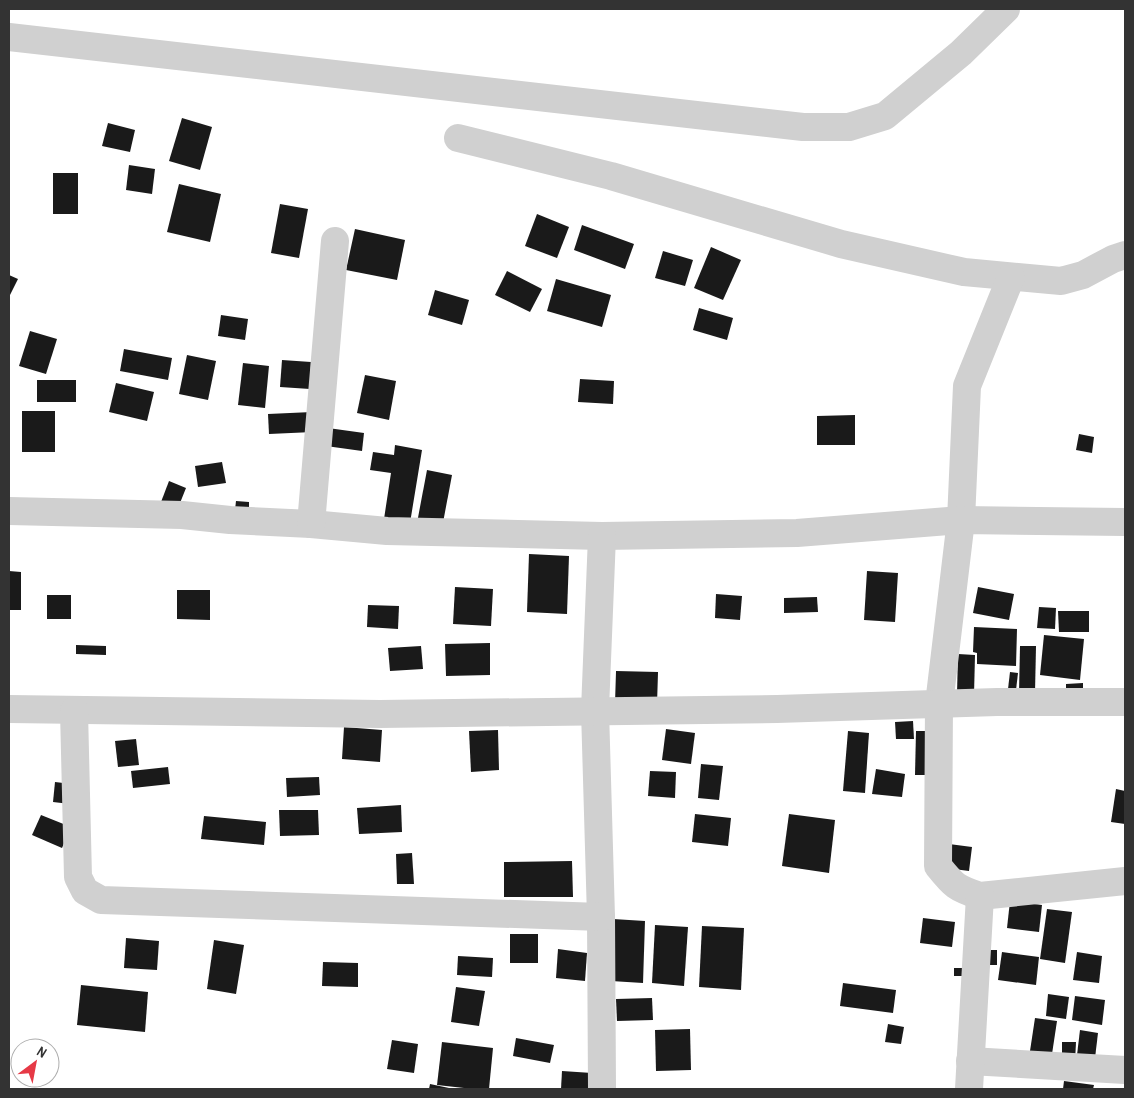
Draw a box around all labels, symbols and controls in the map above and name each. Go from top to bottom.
north arrow [10,1038,60,1088]
text: N [34,1042,50,1062]

